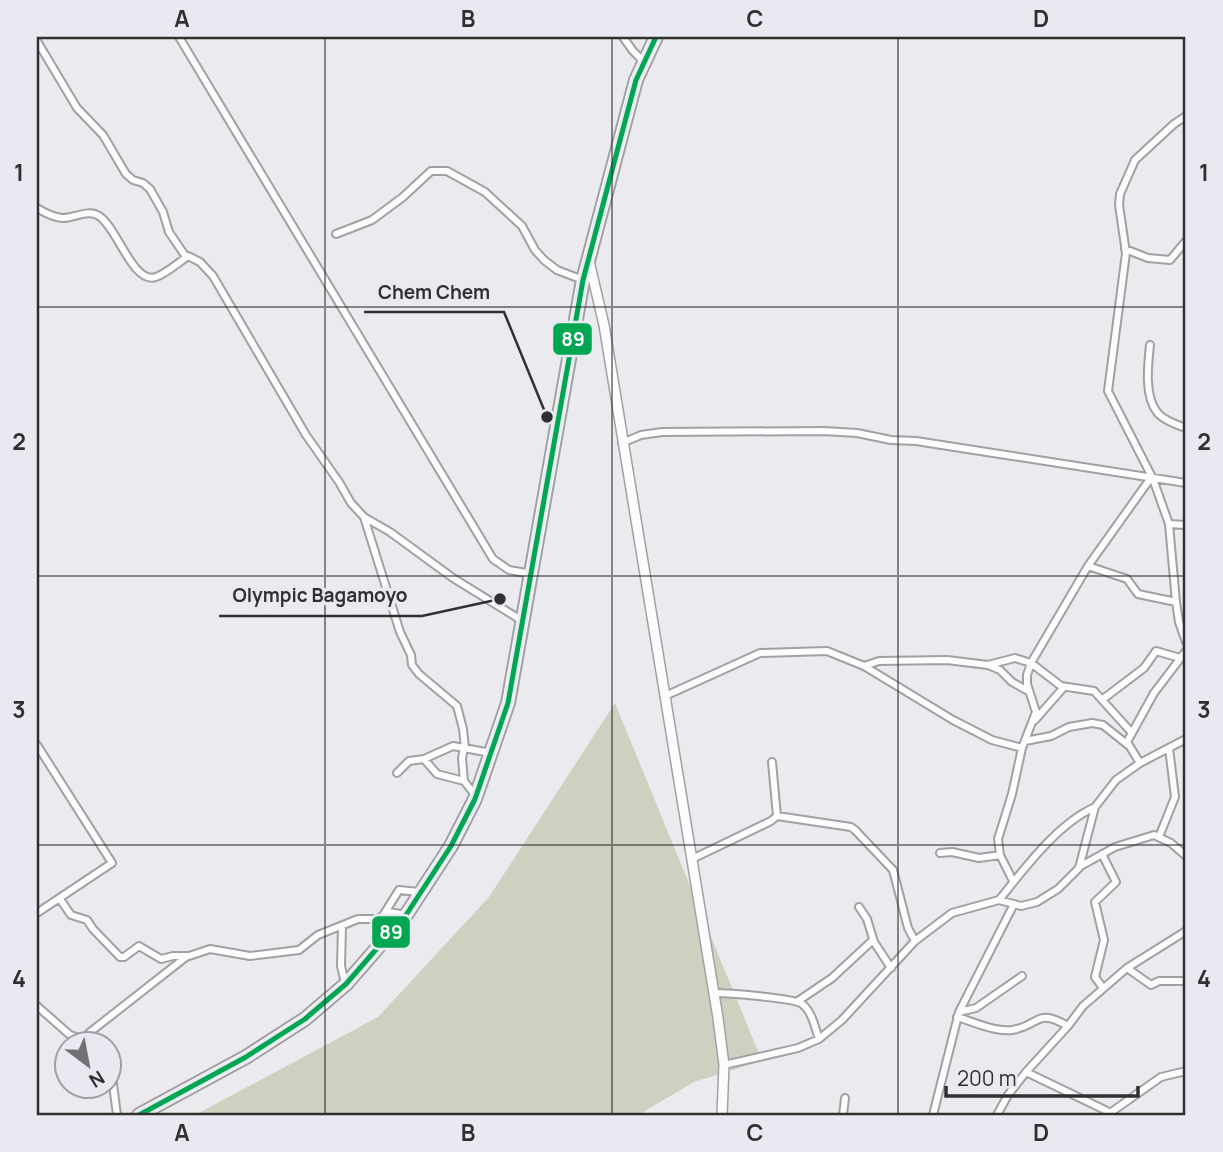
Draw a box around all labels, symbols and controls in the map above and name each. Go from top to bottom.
text: A [174,2,190,34]
text: B [461,2,475,34]
text: C [747,2,764,34]
text: D [1033,2,1049,34]
text: 1 [14,156,24,188]
text: 1 [1199,156,1209,188]
callout: Chem Chem [364,272,504,312]
text: Chem Chem [378,279,490,305]
line badge: 89 [552,322,593,356]
text: 89 [561,326,585,352]
text: 2 [12,425,26,457]
text: 2 [1197,425,1211,457]
callout: Olympic Bagamoyo [219,576,422,616]
text: Olympic Bagamoyo [233,582,407,608]
text: 3 [12,693,26,725]
text: 3 [1197,693,1211,725]
line badge: 89 [371,915,411,949]
text: 89 [379,919,403,945]
text: 4 [12,962,26,994]
text: 4 [1197,962,1211,994]
north arrow [52,1030,122,1100]
scale bar [946,1054,1139,1098]
text: 200 m [957,1064,1017,1092]
text: N [84,1065,110,1094]
text: A [174,1116,190,1148]
text: B [461,1116,475,1148]
text: C [747,1116,764,1148]
text: D [1033,1116,1049,1148]

